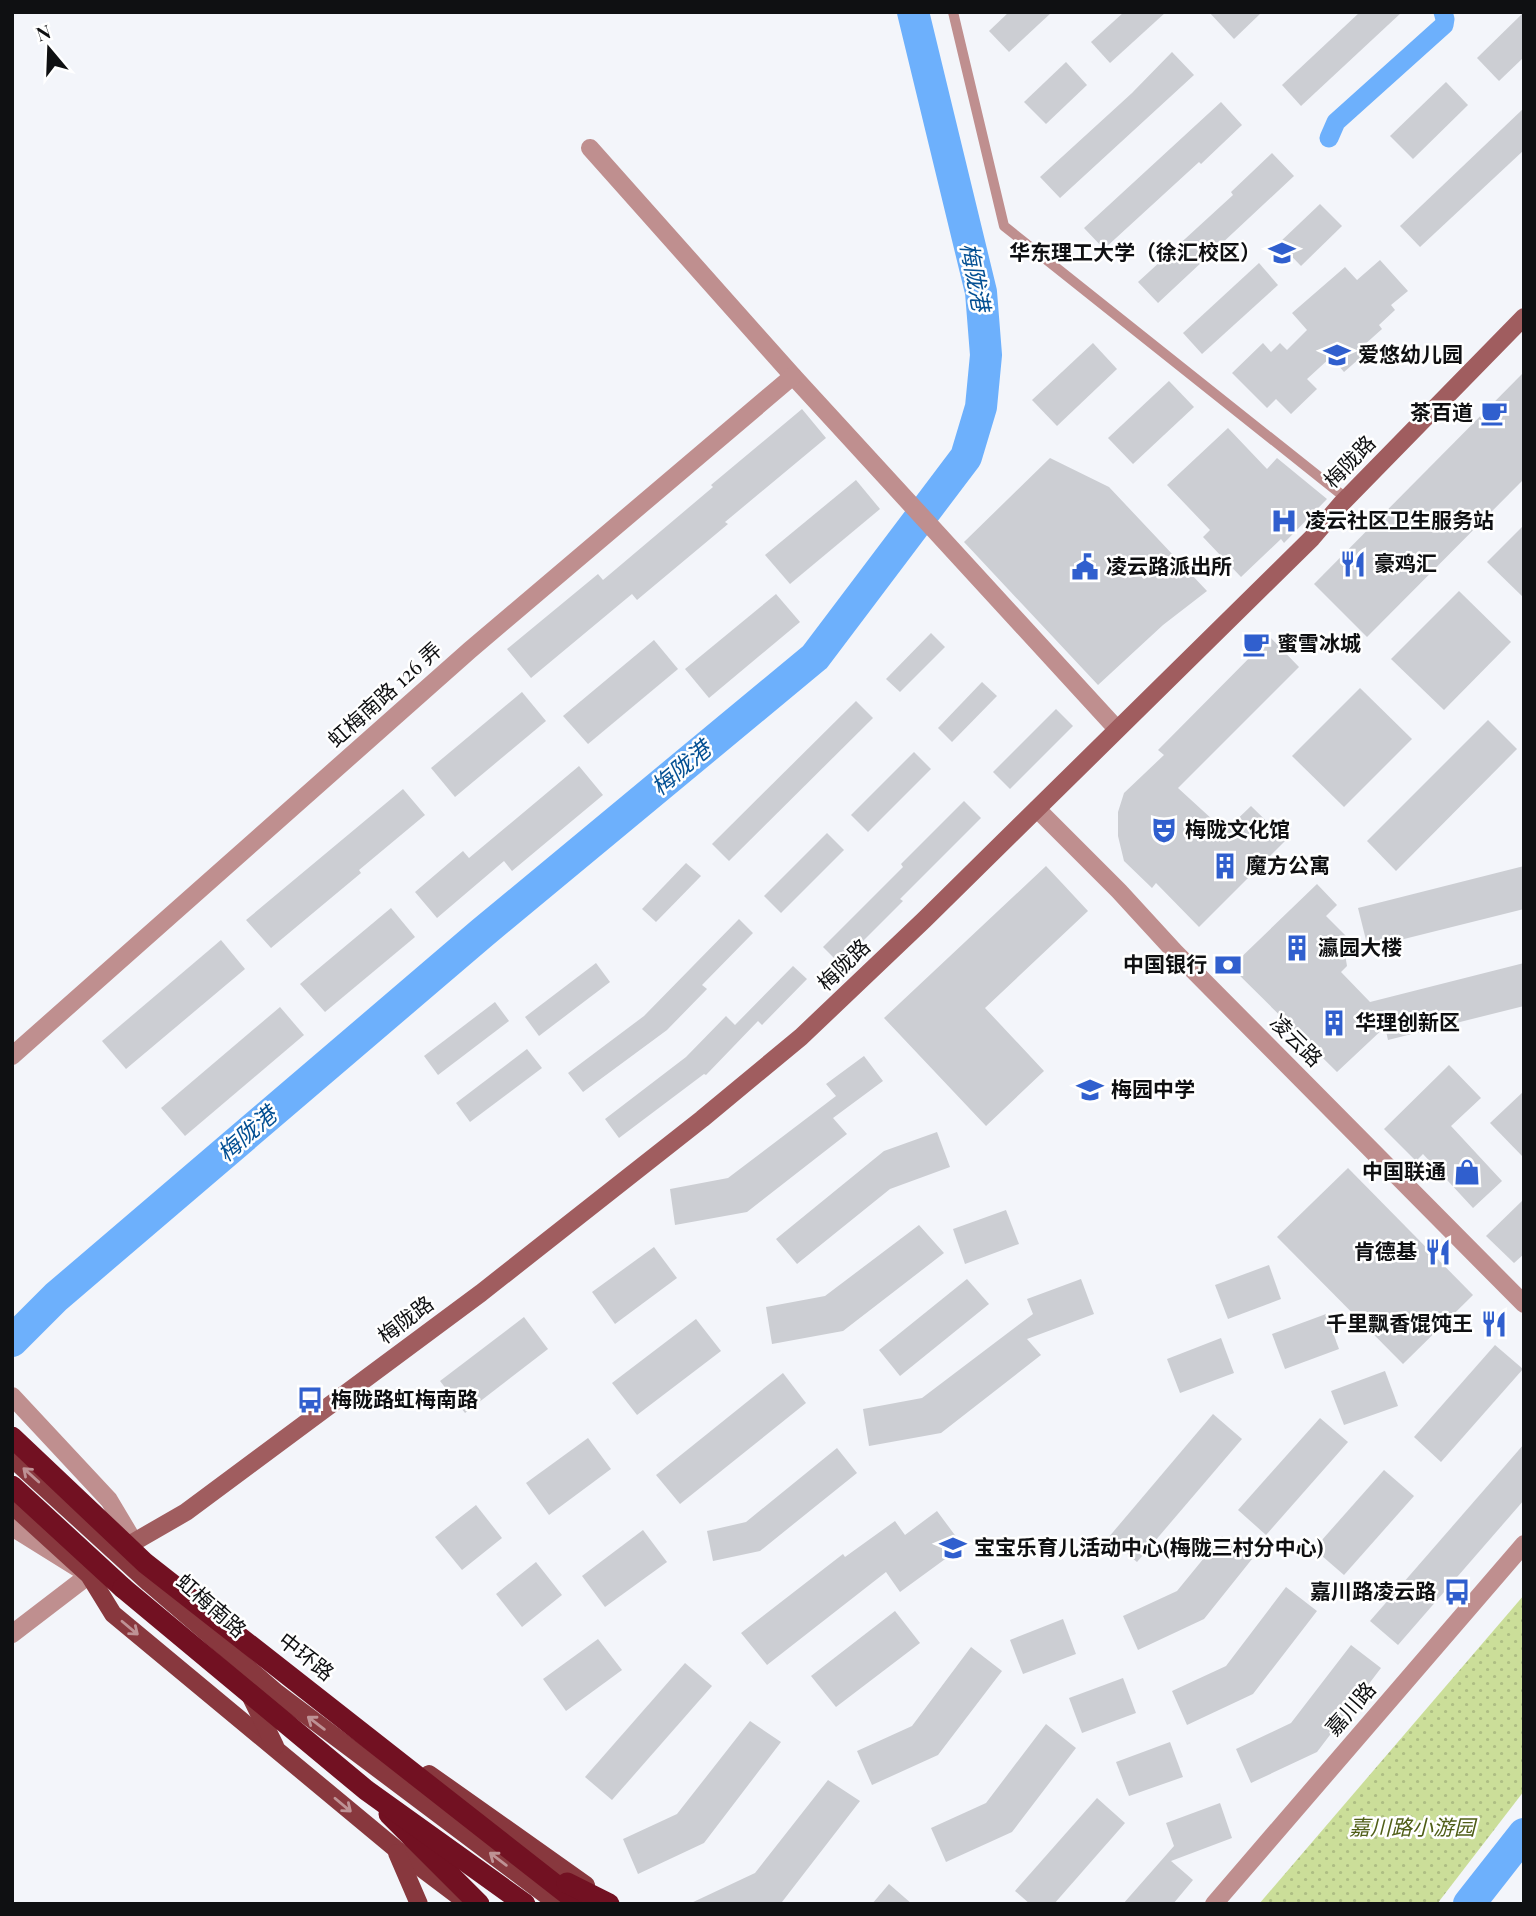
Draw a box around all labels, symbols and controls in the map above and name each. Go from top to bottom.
north arrow [14,14,84,84]
text: N [32,17,54,47]
place label: 华东理工大学（徐汇校区） [1009,237,1261,265]
school or university icon: 华东理工大学（徐汇校区） [1267,238,1297,268]
water label: 梅陇港 [955,240,999,316]
place label: 爱悠幼儿园 [1358,339,1463,367]
school or university icon: 爱悠幼儿园 [1322,340,1352,370]
place label: 茶百道 [1410,397,1473,425]
cafe icon: 茶百道 [1479,398,1509,428]
street label: 梅陇路 [1317,428,1381,493]
place label: 凌云社区卫生服务站 [1305,505,1494,533]
hospital icon: 凌云社区卫生服务站 [1269,506,1299,536]
place label: 豪鸡汇 [1374,548,1437,576]
restaurant icon: 豪鸡汇 [1338,549,1368,579]
place label: 凌云路派出所 [1106,551,1232,579]
public building icon: 凌云路派出所 [1070,552,1100,582]
place label: 蜜雪冰城 [1277,628,1361,656]
cafe icon: 蜜雪冰城 [1241,629,1271,659]
street label: 虹梅南路 126 弄 [321,635,447,752]
water label: 梅陇港 [644,731,719,801]
place label: 梅陇文化馆 [1185,814,1290,842]
theatre icon: 梅陇文化馆 [1149,815,1179,845]
place label: 魔方公寓 [1246,850,1330,878]
building icon: 魔方公寓 [1210,851,1240,881]
street label: 梅陇路 [810,932,875,996]
place label: 瀛园大楼 [1318,932,1402,960]
building icon: 瀛园大楼 [1282,933,1312,963]
place label: 中国银行 [1123,949,1207,977]
bank icon: 中国银行 [1213,950,1243,980]
street label: 凌云路 [1265,1007,1330,1072]
place label: 华理创新区 [1355,1007,1460,1035]
building icon: 华理创新区 [1319,1008,1349,1038]
place label: 梅园中学 [1111,1074,1195,1102]
school or university icon: 梅园中学 [1075,1075,1105,1105]
water label: 梅陇港 [210,1097,284,1167]
place label: 中国联通 [1362,1156,1446,1184]
shop icon: 中国联通 [1452,1157,1482,1187]
place label: 肯德基 [1354,1236,1417,1264]
restaurant icon: 肯德基 [1423,1237,1453,1267]
street label: 梅陇路 [371,1288,438,1349]
place label: 千里飘香馄饨王 [1326,1308,1473,1336]
restaurant icon: 千里飘香馄饨王 [1479,1309,1509,1339]
place label: 梅陇路虹梅南路 [331,1384,478,1412]
bus stop icon: 梅陇路虹梅南路 [295,1385,325,1415]
one-way arrow [23,1467,40,1484]
place label: 宝宝乐育儿活动中心(梅陇三村分中心) [974,1532,1323,1560]
school or university icon: 宝宝乐育儿活动中心(梅陇三村分中心) [938,1533,968,1563]
street label: 虹梅南路 [171,1566,253,1643]
place label: 嘉川路凌云路 [1310,1576,1436,1604]
bus stop icon: 嘉川路凌云路 [1442,1577,1472,1607]
one-way arrow [121,1620,139,1636]
street label: 中环路 [274,1625,341,1686]
street label: 嘉川路 [1318,1675,1381,1741]
one-way arrow [307,1715,326,1730]
one-way arrow [333,1797,351,1813]
park label: 嘉川路小游园 [1349,1812,1478,1840]
one-way arrow [489,1852,508,1867]

